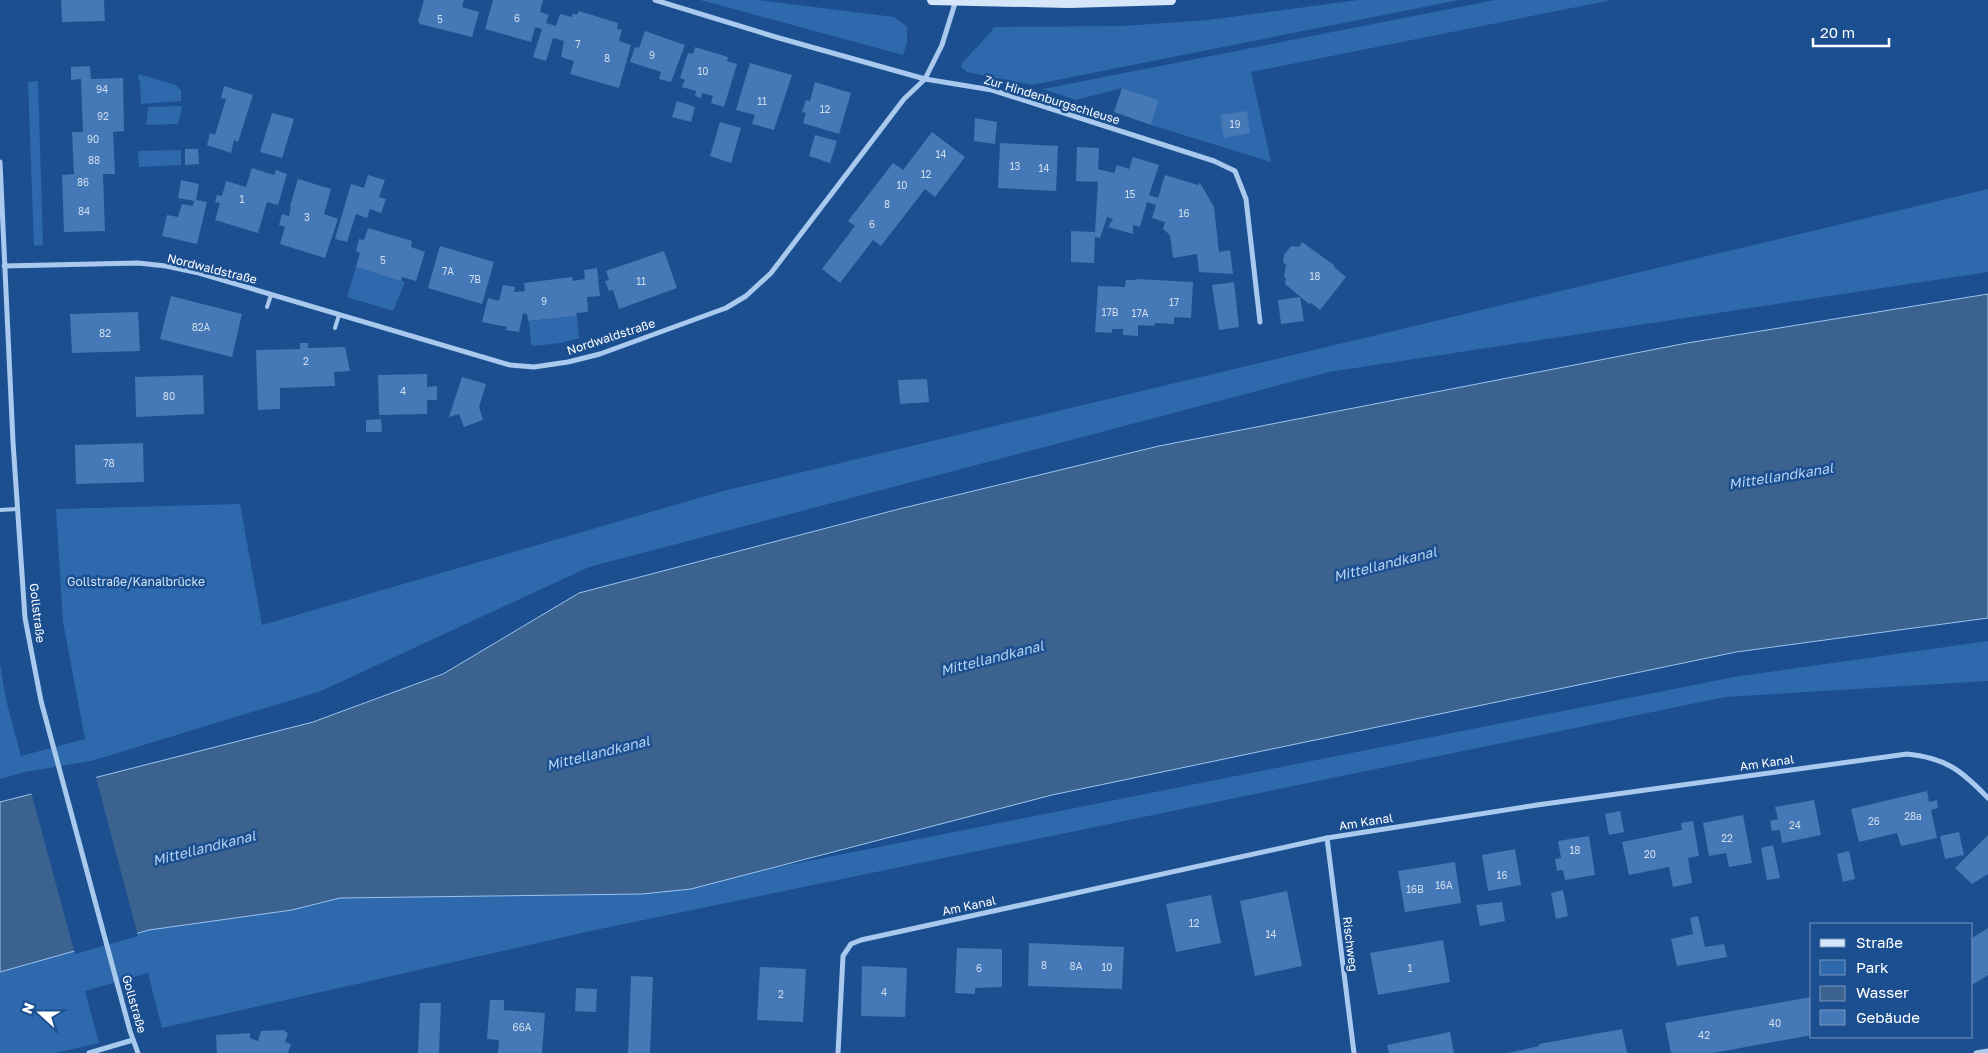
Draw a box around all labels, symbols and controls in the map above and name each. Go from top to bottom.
house number: 6 [514,12,520,24]
house number: 5 [437,13,443,25]
scale bar [1813,15,1889,47]
text: 20 m [1820,23,1855,41]
house number: 7 [575,38,581,50]
house number: 9 [649,49,655,61]
house number: 8 [604,52,610,64]
house number: 10 [697,65,709,77]
street label: Zur Hindenburgschleuse [982,72,1122,127]
house number: 94 [96,83,108,95]
house number: 11 [757,95,767,107]
house number: 12 [820,103,831,115]
house number: 92 [97,110,109,122]
house number: 19 [1230,118,1240,130]
house number: 90 [87,133,99,145]
house number: 14 [936,148,946,160]
house number: 88 [88,154,100,166]
house number: 13 [1010,160,1020,172]
house number: 14 [1039,162,1049,174]
house number: 12 [921,168,932,180]
house number: 86 [77,176,89,188]
house number: 10 [896,179,908,191]
house number: 15 [1125,188,1136,200]
house number: 1 [240,193,245,205]
house number: 8 [884,198,890,210]
house number: 84 [78,205,90,217]
house number: 16 [1179,207,1189,219]
house number: 3 [304,211,310,223]
house number: 6 [869,218,875,230]
street label: Nordwaldstraße [166,250,259,287]
house number: 5 [380,254,386,266]
house number: 7A [442,265,454,277]
house number: 18 [1310,270,1320,282]
house number: 7B [469,273,481,285]
house number: 11 [636,275,646,287]
house number: 9 [541,295,547,307]
house number: 17 [1169,296,1179,308]
house number: 17B [1102,306,1119,318]
house number: 17A [1132,307,1149,319]
street label: Nordwaldstraße [565,315,657,358]
house number: 82A [192,321,211,333]
house number: 82 [99,327,111,339]
house number: 2 [303,355,309,367]
house number: 4 [400,385,406,397]
house number: 80 [163,390,175,402]
house number: 78 [103,457,115,469]
water label: Mittellandkanal [1727,459,1835,492]
water label: Mittellandkanal [1332,542,1439,585]
park label: Gollstraße/Kanalbrücke [67,574,205,589]
street label: Gollstraße [26,582,49,644]
water label: Mittellandkanal [939,636,1046,679]
water label: Mittellandkanal [545,731,652,774]
street label: Am Kanal [1739,751,1795,774]
street label: Am Kanal [1338,810,1394,833]
house number: 28a [1904,810,1922,822]
house number: 26 [1868,815,1880,827]
house number: 24 [1789,819,1801,831]
water label: Mittellandkanal [151,826,258,869]
house number: 22 [1721,832,1733,844]
house number: 18 [1570,844,1580,856]
house number: 20 [1644,848,1656,860]
house number: 16 [1497,869,1507,881]
house number: 16A [1435,879,1453,891]
house number: 16B [1406,883,1424,895]
street label: Am Kanal [941,892,997,919]
street label: Rischweg [1340,915,1361,972]
house number: 12 [1189,917,1200,929]
legend [1810,923,1973,1038]
house number: 14 [1266,928,1276,940]
text: Straße [1856,933,1903,951]
text: Park [1856,958,1889,976]
house number: 8 [1041,959,1047,971]
house number: 8A [1070,960,1083,972]
house number: 10 [1101,961,1113,973]
house number: 6 [976,962,982,974]
house number: 1 [1408,962,1413,974]
street label: Gollstraße [119,973,150,1035]
text: Wasser [1856,983,1909,1001]
house number: 4 [881,986,887,998]
north arrow [15,988,65,1038]
house number: 2 [778,988,784,1000]
text: N [18,1000,37,1016]
text: Gebäude [1856,1008,1920,1026]
house number: 40 [1769,1017,1781,1029]
house number: 66A [513,1021,532,1033]
house number: 42 [1698,1029,1710,1041]

